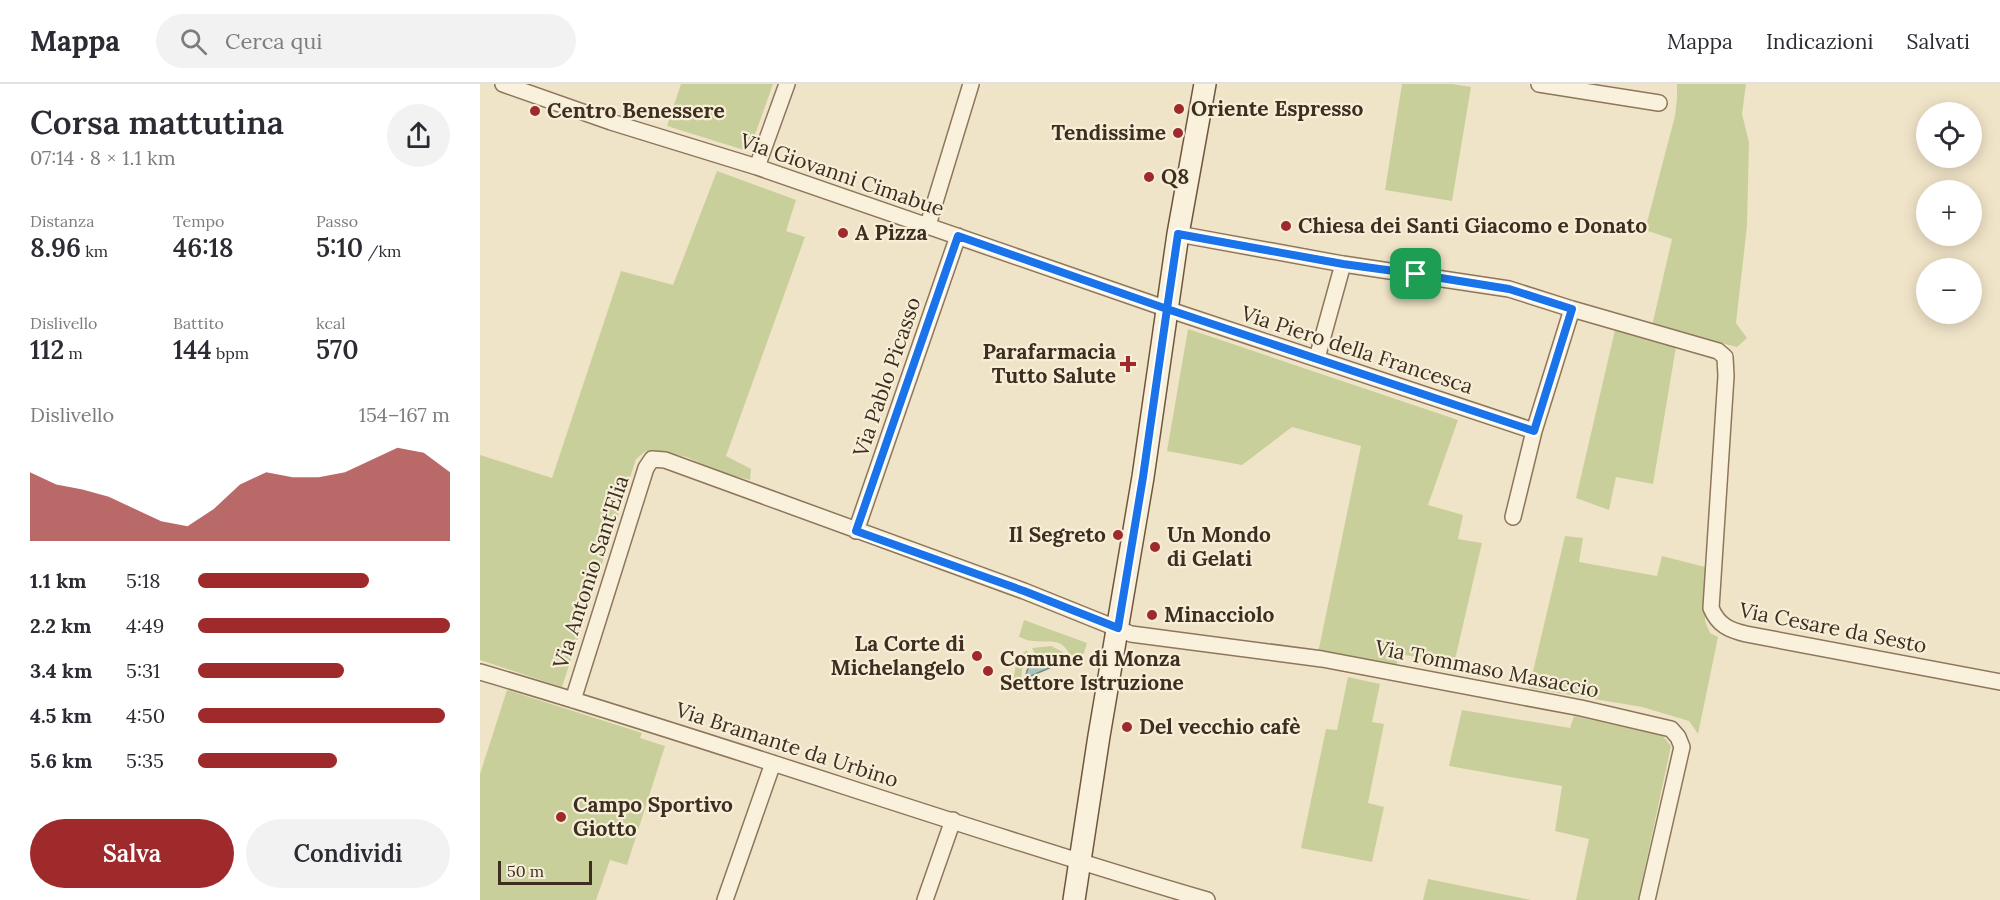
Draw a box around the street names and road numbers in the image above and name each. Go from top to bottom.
street label: Via Giovanni Cimabue [736,127,948,222]
street label: Via Pablo Picasso [846,293,926,461]
street label: Via Piero della Francesca [1237,299,1477,400]
street label: Via Antonio Sant'Elia [546,472,635,673]
street label: Via Cesare da Sesto [1736,596,1929,659]
street label: Via Tommaso Masaccio [1372,633,1601,703]
street label: Via Bramante da Urbino [672,695,902,793]

